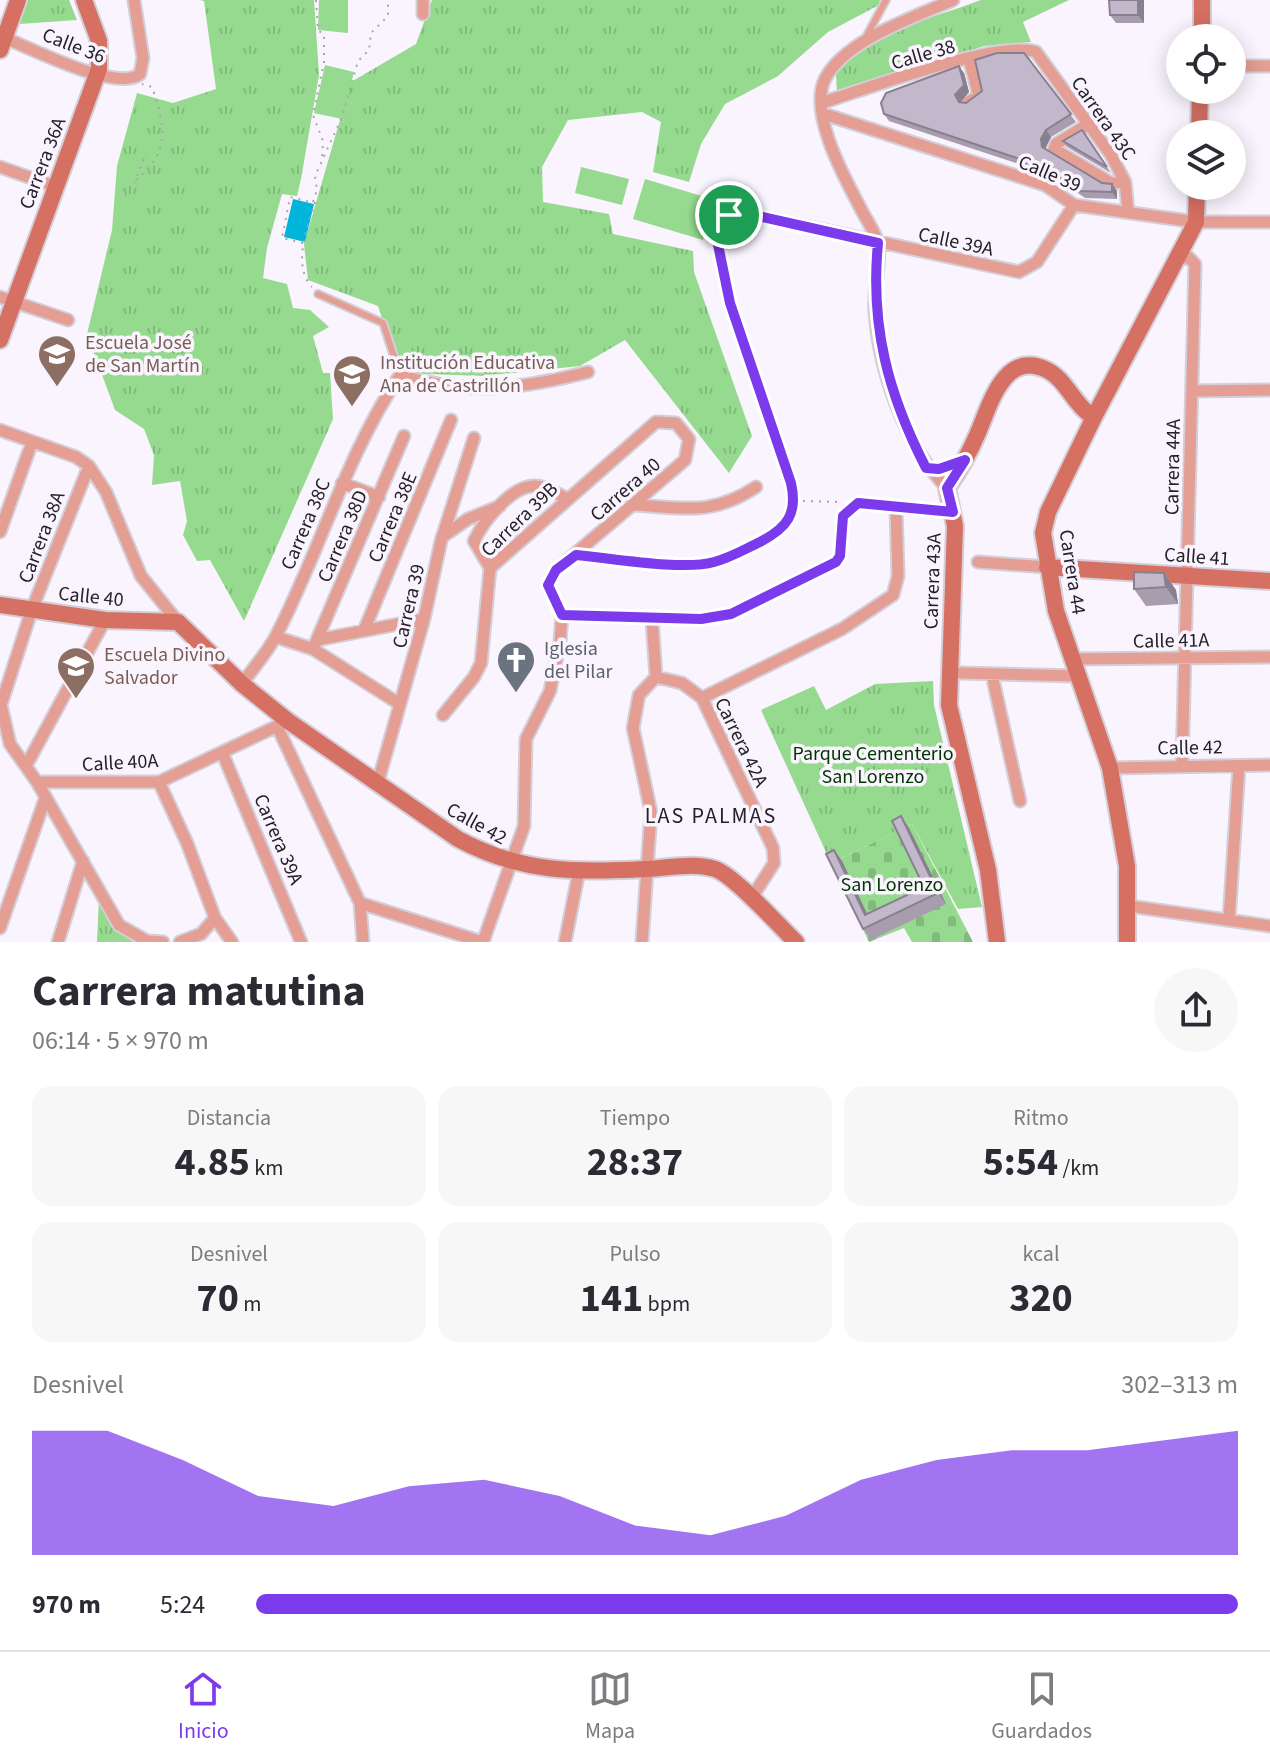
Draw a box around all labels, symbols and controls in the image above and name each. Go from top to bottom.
street label: Calle 36 [38,21,109,71]
map controls [1166,24,1246,200]
button: locate [1166,24,1246,104]
street label: Calle 38 [888,32,959,77]
street label: Carrera 43C [1064,71,1142,166]
street label: Carrera 36A [13,113,73,213]
button: layers [1166,120,1246,200]
street label: Calle 39 [1014,148,1085,200]
pin [695,181,763,249]
icon: arrive [707,193,751,237]
street label: Calle 39A [916,220,996,264]
place label: Escuela José de San Martín [85,329,200,380]
school or university icon: Escuela José de San Martín [36,333,78,388]
place label: Institución Educativa Ana de Castrillón [380,349,555,400]
school or university icon: Institución Educativa Ana de Castrillón [331,353,373,408]
street label: Carrera 44A [1158,418,1188,515]
street label: Carrera 40 [584,451,667,528]
street label: Carrera 38E [361,468,425,567]
street label: Carrera 38C [274,474,338,574]
street label: Carrera 39B [475,476,564,564]
street label: Carrera 38D [311,486,375,587]
street label: Carrera 38A [12,487,72,587]
street label: Carrera 44 [1051,528,1093,617]
street label: Carrera 43A [917,532,949,630]
street label: Calle 41 [1163,541,1231,573]
street label: Carrera 39 [386,561,432,651]
street label: Calle 40 [57,580,125,614]
street label: Calle 41A [1133,626,1210,656]
place label: Iglesia del Pilar [544,635,613,686]
church icon: Iglesia del Pilar [495,639,537,694]
place label: Escuela Divino Salvador [104,641,225,692]
school or university icon: Escuela Divino Salvador [55,645,97,700]
street label: Carrera 42A [707,693,775,792]
street label: Calle 42 [1157,733,1223,763]
park label: Parque Cementerio San Lorenzo [792,740,954,791]
street label: Calle 40A [81,747,159,779]
street label: Carrera 39A [246,790,310,889]
street label: Calle 42 [441,796,512,852]
district label: LAS PALMAS [645,800,777,832]
park label: San Lorenzo [841,871,943,899]
text: Carrera matutina [32,960,366,1023]
button: share [1154,968,1238,1052]
text: 06:14 · 5 × 970 m [32,1022,209,1059]
text: Distancia [187,1102,271,1134]
text: Tiempo [600,1102,670,1134]
text: Ritmo [1013,1102,1069,1134]
text: 4.85 [175,1134,250,1191]
text: 28:37 [587,1134,683,1191]
text: 5:54 [983,1134,1058,1191]
text: km [250,1152,283,1184]
text: /km [1058,1152,1099,1184]
text: Desnivel [190,1238,268,1270]
text: Pulso [609,1238,661,1270]
text: kcal [1022,1238,1060,1270]
text: 70 [197,1270,239,1327]
text: 141 [580,1270,643,1327]
text: 320 [1009,1270,1073,1327]
text: m [239,1288,261,1320]
text: bpm [643,1288,690,1320]
text: Desnivel [32,1366,124,1403]
text: 302–313 m [1121,1366,1238,1403]
text: 970 m [32,1586,101,1623]
text: 5:24 [160,1586,205,1623]
tab: Inicio [178,1667,229,1747]
tab: Mapa [585,1667,635,1747]
tab: Guardados [991,1667,1092,1747]

